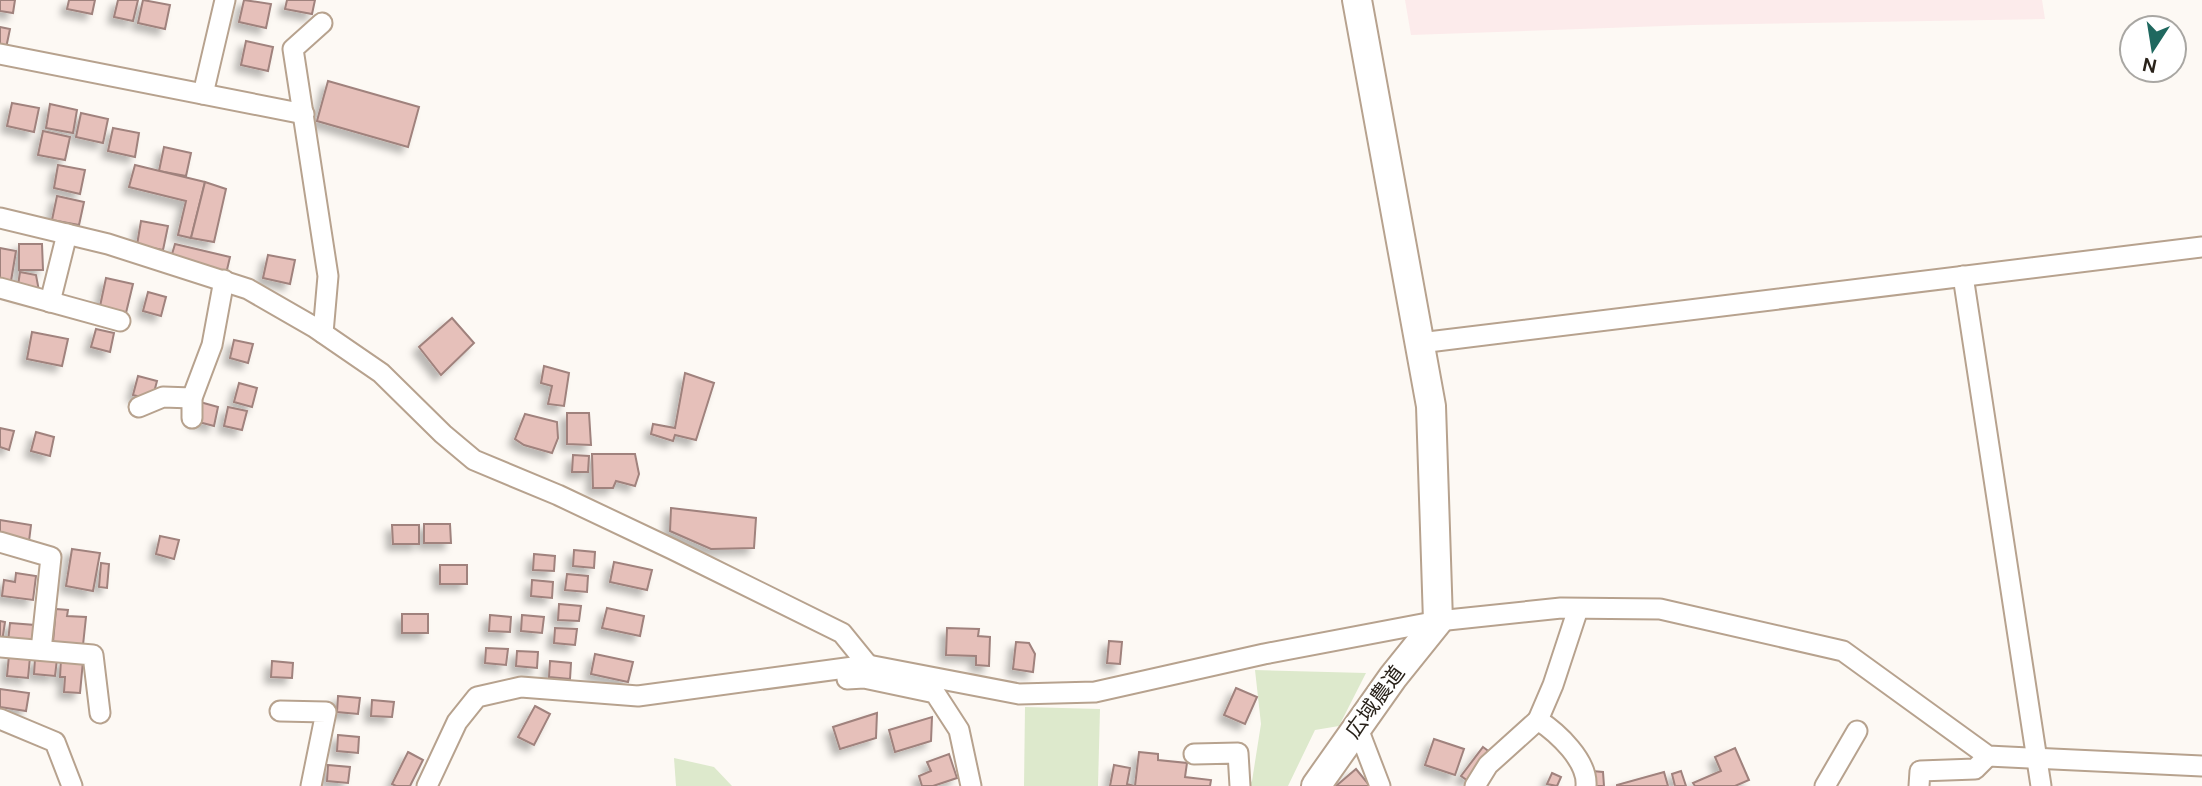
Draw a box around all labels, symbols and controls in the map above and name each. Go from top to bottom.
north arrow [2118,14,2188,84]
text: N [2140,51,2159,79]
street label: 広域農道 [1339,660,1411,744]

